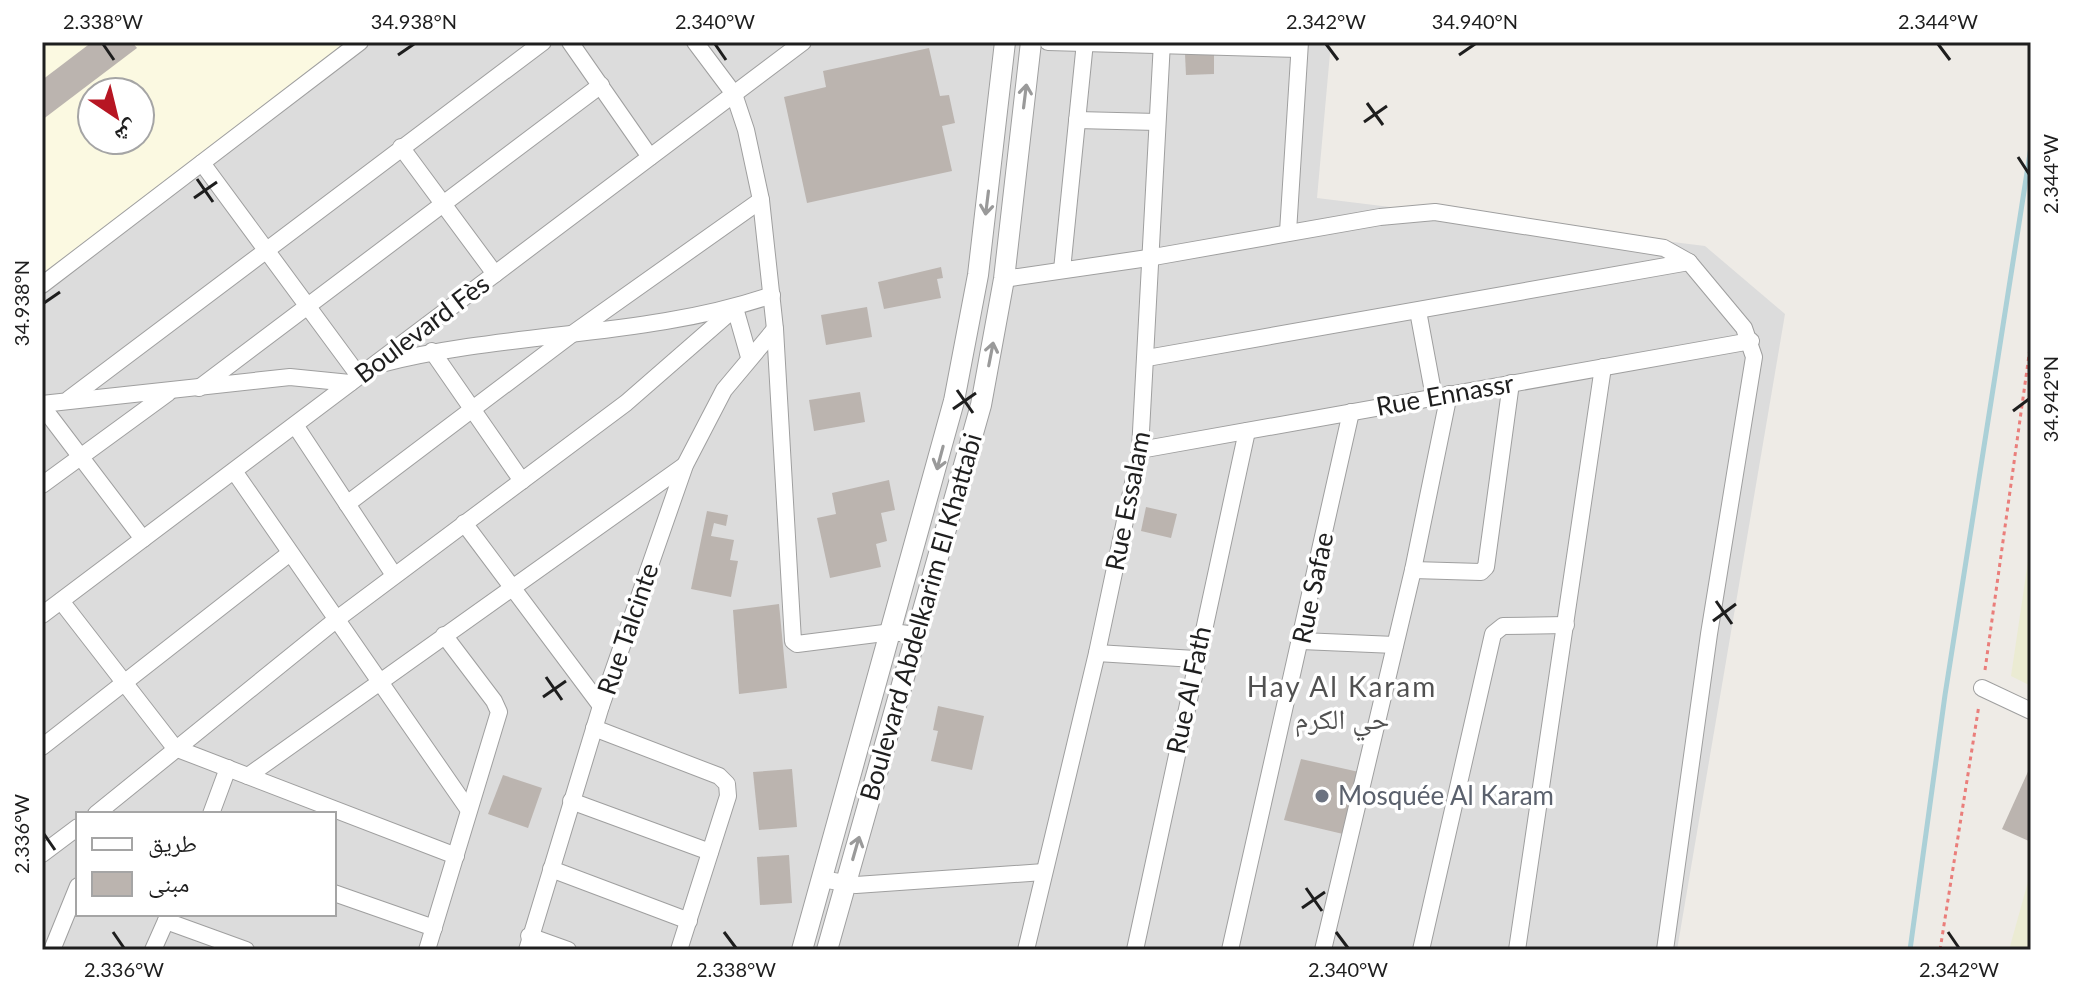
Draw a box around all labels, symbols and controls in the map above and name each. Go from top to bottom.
text: 2.338°W [63,9,143,33]
text: 34.938°N [371,9,457,33]
text: 2.340°W [675,9,755,33]
text: 2.342°W [1286,9,1366,33]
text: 34.940°N [1432,9,1518,33]
text: 2.344°W [1898,9,1978,33]
north arrow [76,76,156,156]
one-way arrow [1017,84,1032,110]
text: ش [110,114,145,151]
text: 2.344°W [2038,134,2062,214]
one-way arrow [979,190,994,215]
text: 34.938°N [9,260,33,346]
street label: Boulevard Fès [348,267,495,389]
one-way arrow [985,342,1000,367]
text: 34.942°N [2038,356,2062,442]
street label: Rue Ennassr [1373,366,1517,422]
street label: Rue Essalam [1098,428,1156,573]
street label: Boulevard Abdelkarim El Khattabi [852,429,988,804]
one-way arrow [931,445,946,471]
street label: Rue Safae [1285,529,1339,646]
street label: Rue Talcinte [590,559,665,699]
street label: Rue Al Fath [1159,623,1217,756]
district label: Hay Al Karam حي الكرم [1247,669,1437,742]
place label: Mosquée Al Karam [1338,779,1554,811]
marker: Mosquée Al Karam [1313,787,1331,805]
text: 2.336°W [9,794,33,874]
legend [76,812,336,916]
text: طريق [148,828,197,858]
one-way arrow [849,835,864,861]
text: مبنى [148,868,189,898]
text: 2.336°W [84,957,164,981]
text: 2.338°W [696,957,776,981]
text: 2.340°W [1308,957,1388,981]
text: 2.342°W [1919,957,1999,981]

